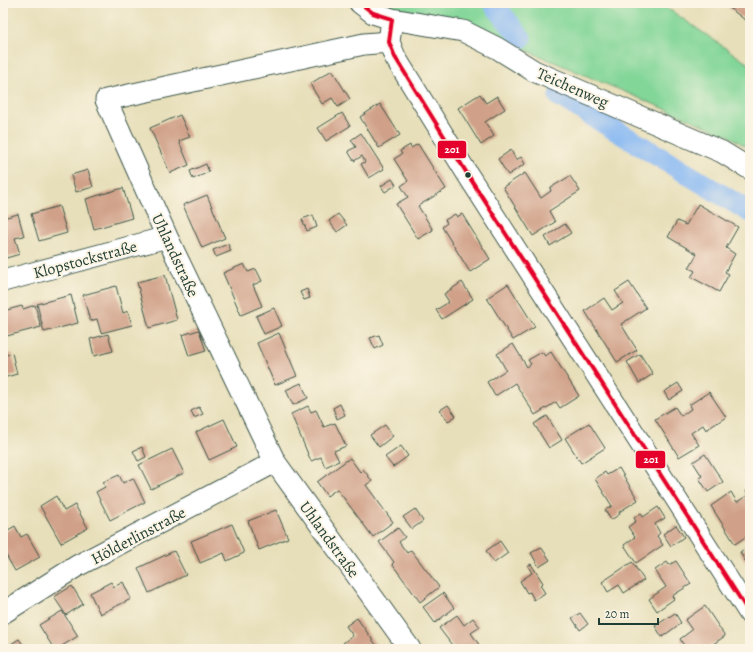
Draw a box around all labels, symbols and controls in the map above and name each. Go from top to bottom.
street label: Teichenweg [533,62,612,114]
line badge: 201 [437,140,467,159]
text: 201 [445,142,459,157]
unlabelled marker [463,170,473,180]
street label: Uhlandstraße [146,210,204,301]
street label: Klopstockstraße [31,236,140,284]
line badge: 201 [635,450,666,469]
text: 201 [644,452,658,467]
street label: Uhlandstraße [294,497,365,582]
street label: Hölderlinstraße [87,502,190,570]
scale bar [599,600,658,626]
text: 20 m [605,606,629,622]

